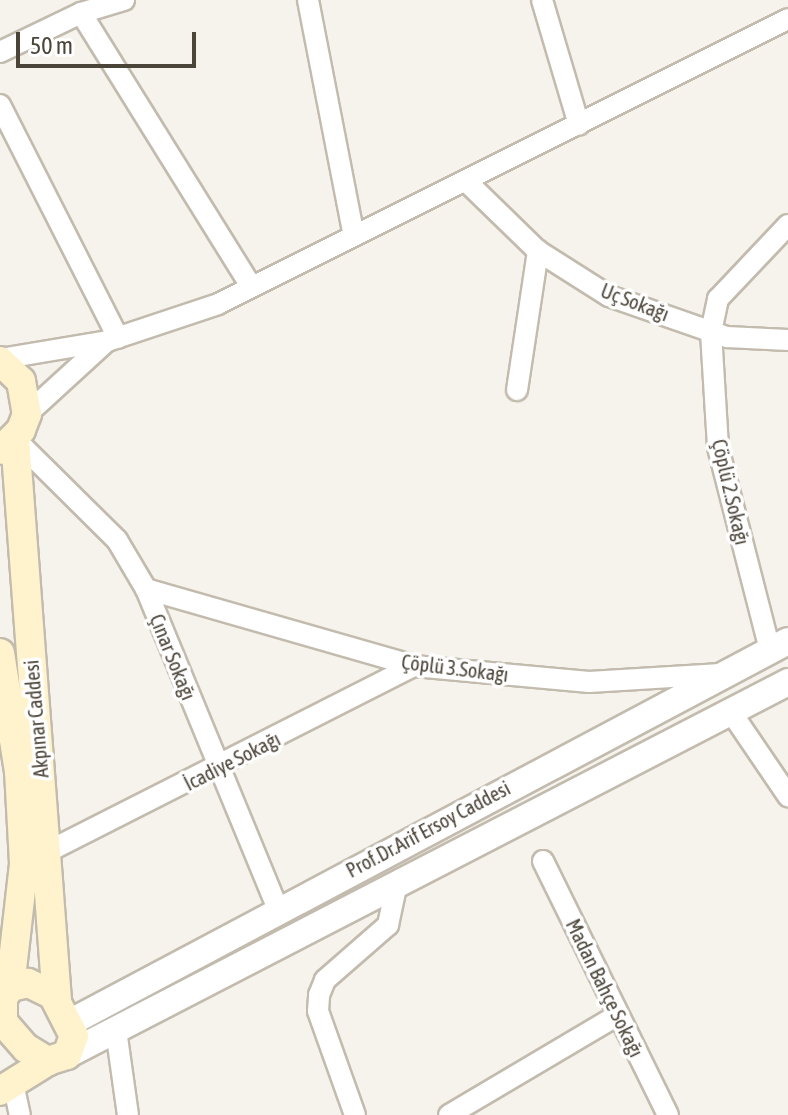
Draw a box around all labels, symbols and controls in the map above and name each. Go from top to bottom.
scale bar [20,16,200,66]
text: 50 m [30,32,73,59]
street label: Uç Sokağı [598,278,672,326]
street label: Çöplü 2.Sokağı [707,437,755,547]
street label: Çınar Sokağı [145,611,201,703]
street label: Çöplü 3.Sokağı [400,650,510,686]
street label: Akpınar Caddesi [19,659,53,779]
street label: İcadiye Sokağı [180,727,284,795]
street label: Prof.Dr.Arif Ersoy Caddesi [342,776,514,882]
street label: Madan Bahçe Sokağı [561,915,649,1061]

